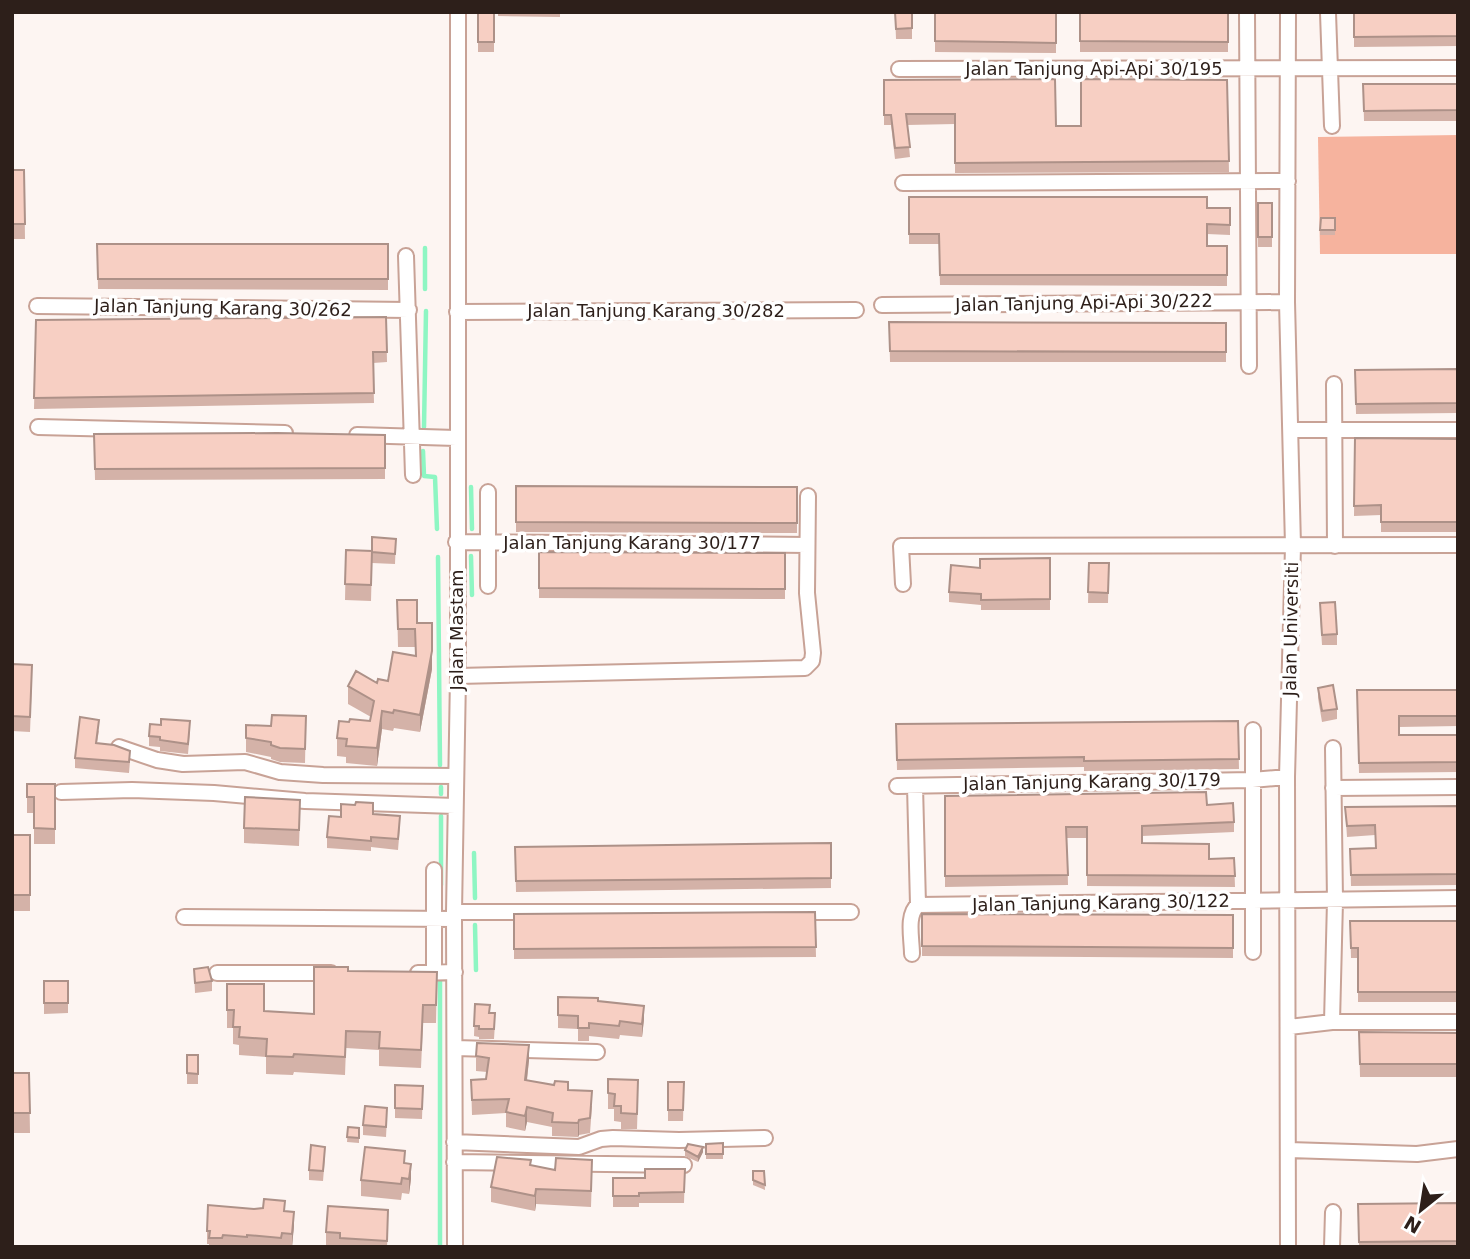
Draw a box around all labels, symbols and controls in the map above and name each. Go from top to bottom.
street label: Jalan Tanjung Api-Api 30/195 [964,58,1223,79]
street label: Jalan Tanjung Api-Api 30/222 [954,290,1213,315]
street label: Jalan Tanjung Karang 30/262 [93,295,352,320]
street label: Jalan Tanjung Karang 30/282 [526,300,785,321]
street label: Jalan Tanjung Karang 30/177 [502,532,761,553]
street label: Jalan Universiti [1279,561,1302,697]
street label: Jalan Mastam [446,569,467,692]
street label: Jalan Tanjung Karang 30/179 [962,769,1221,794]
street label: Jalan Tanjung Karang 30/122 [971,890,1230,915]
north arrow [1386,1175,1456,1245]
text: N [1400,1211,1425,1238]

